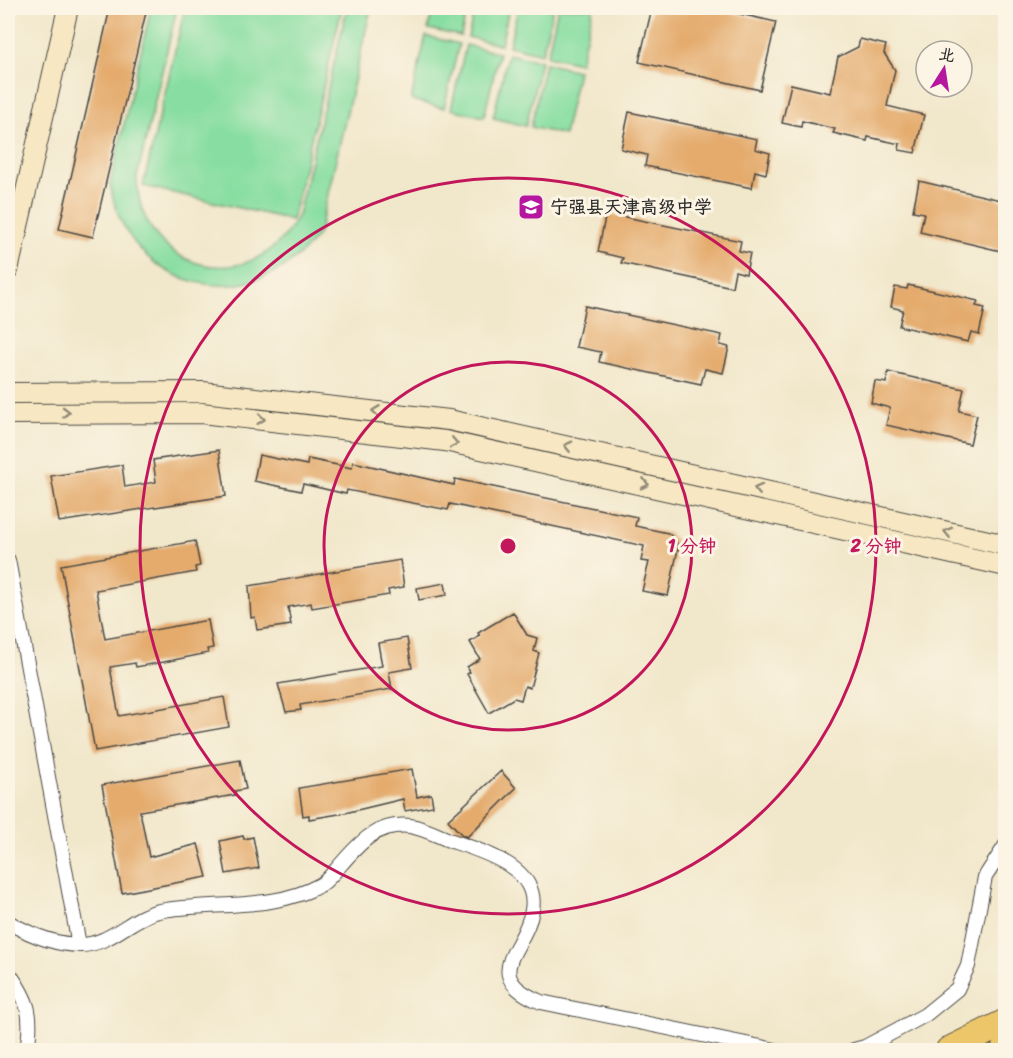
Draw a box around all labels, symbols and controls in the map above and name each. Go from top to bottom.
north arrow [914,39,974,99]
text: 北 [936,39,958,71]
place label: 宁强县天津高级中学 [550,191,712,223]
school or university icon: 宁强县天津高级中学 [516,192,546,222]
one-way arrow [372,405,381,418]
one-way arrow [61,406,70,418]
one-way arrow [256,412,265,425]
one-way arrow [449,435,459,448]
one-way arrow [563,440,573,453]
one-way arrow [639,477,649,490]
one-way arrow [754,483,764,496]
one-way arrow [944,527,954,540]
text: 1 分钟 [668,530,716,562]
text: 2 分钟 [849,530,902,562]
centre of rings [498,536,518,556]

